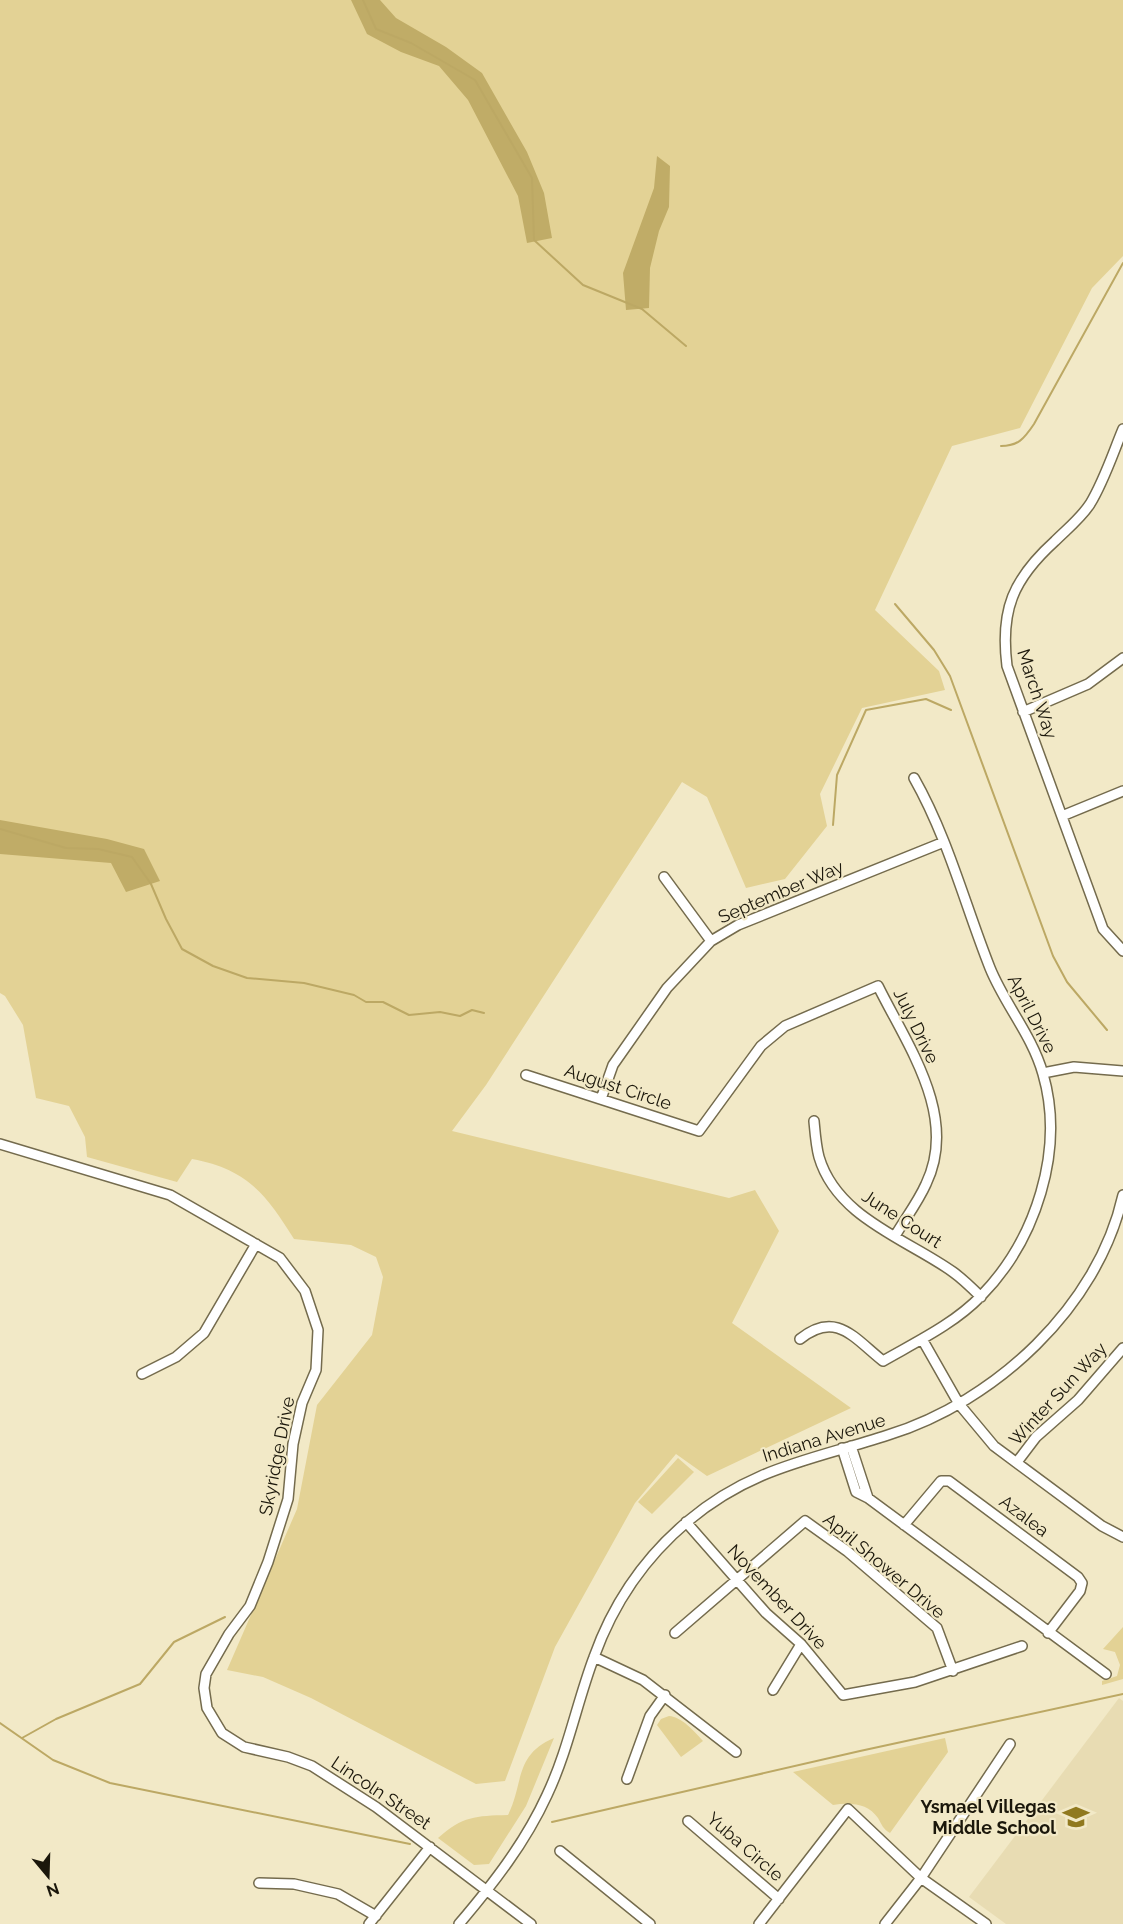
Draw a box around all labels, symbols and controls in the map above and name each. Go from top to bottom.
street label: March Way [1013,646,1062,742]
street label: September Way [715,856,847,927]
street label: April Drive [1004,971,1061,1057]
street label: July Drive [889,985,944,1067]
street label: August Circle [562,1059,675,1114]
street label: June Court [858,1185,946,1252]
street label: Winter Sun Way [1004,1338,1111,1450]
street label: Skyridge Drive [255,1394,298,1517]
street label: Indiana Avenue [760,1409,888,1466]
street label: Azalea [996,1490,1053,1541]
street label: April Shower Drive [819,1509,950,1623]
street label: November Drive [723,1540,832,1654]
street label: Lincoln Street [328,1752,435,1834]
place label: Ysmael Villegas Middle School [921,1796,1056,1838]
school or university icon: Ysmael Villegas Middle School [1061,1802,1091,1832]
street label: Yuba Circle [703,1808,788,1886]
north arrow [18,1846,78,1906]
text: N [44,1879,62,1901]

